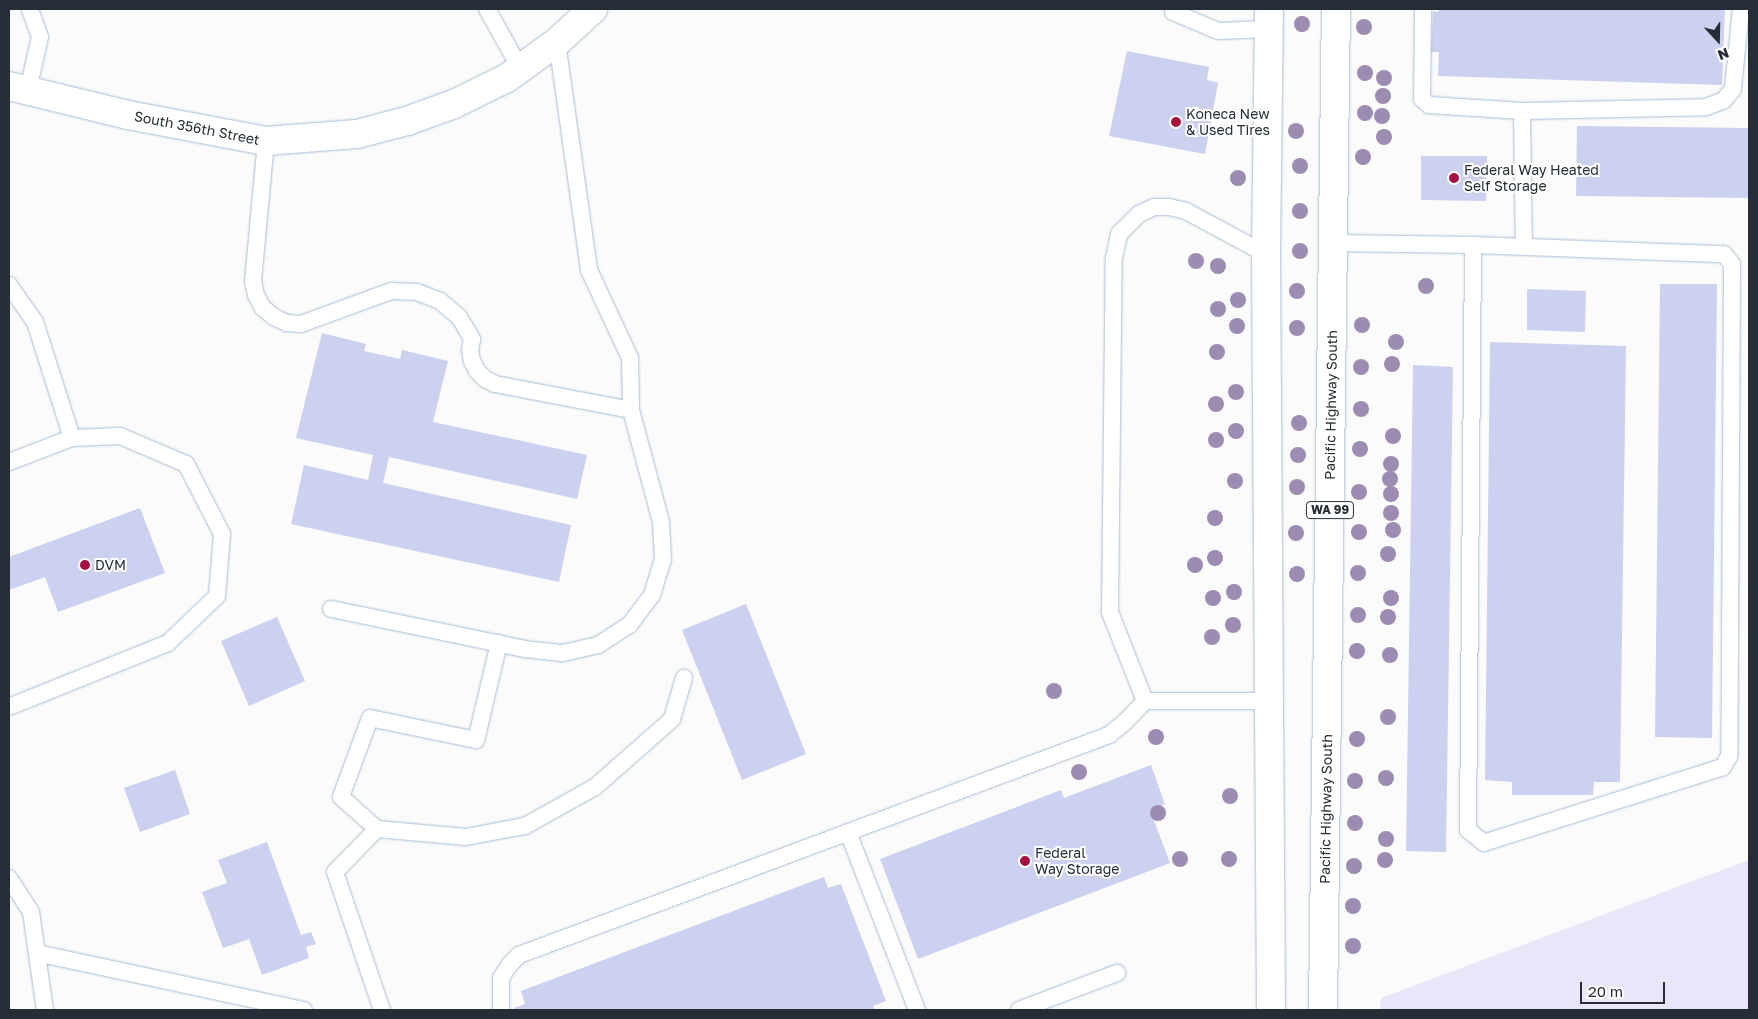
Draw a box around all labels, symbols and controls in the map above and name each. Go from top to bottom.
north arrow [1693,15,1743,65]
text: N [1716,45,1732,64]
place label: Koneca New & Used Tires [1186,106,1270,138]
street label: South 356th Street [133,108,261,148]
marker: Koneca New & Used Tires [1170,116,1182,128]
place label: Federal Way Heated Self Storage [1464,162,1599,194]
marker: Federal Way Heated Self Storage [1448,172,1460,184]
street label: Pacific Highway South [1321,330,1341,480]
road number: WA 99 [1305,500,1355,520]
place label: DVM [95,557,126,573]
marker: DVM [79,559,91,571]
street label: Pacific Highway South [1316,734,1336,884]
place label: Federal Way Storage [1035,845,1119,878]
marker: Federal Way Storage [1019,855,1031,867]
scale bar [1583,972,1668,1004]
text: 20 m [1588,982,1623,1000]

